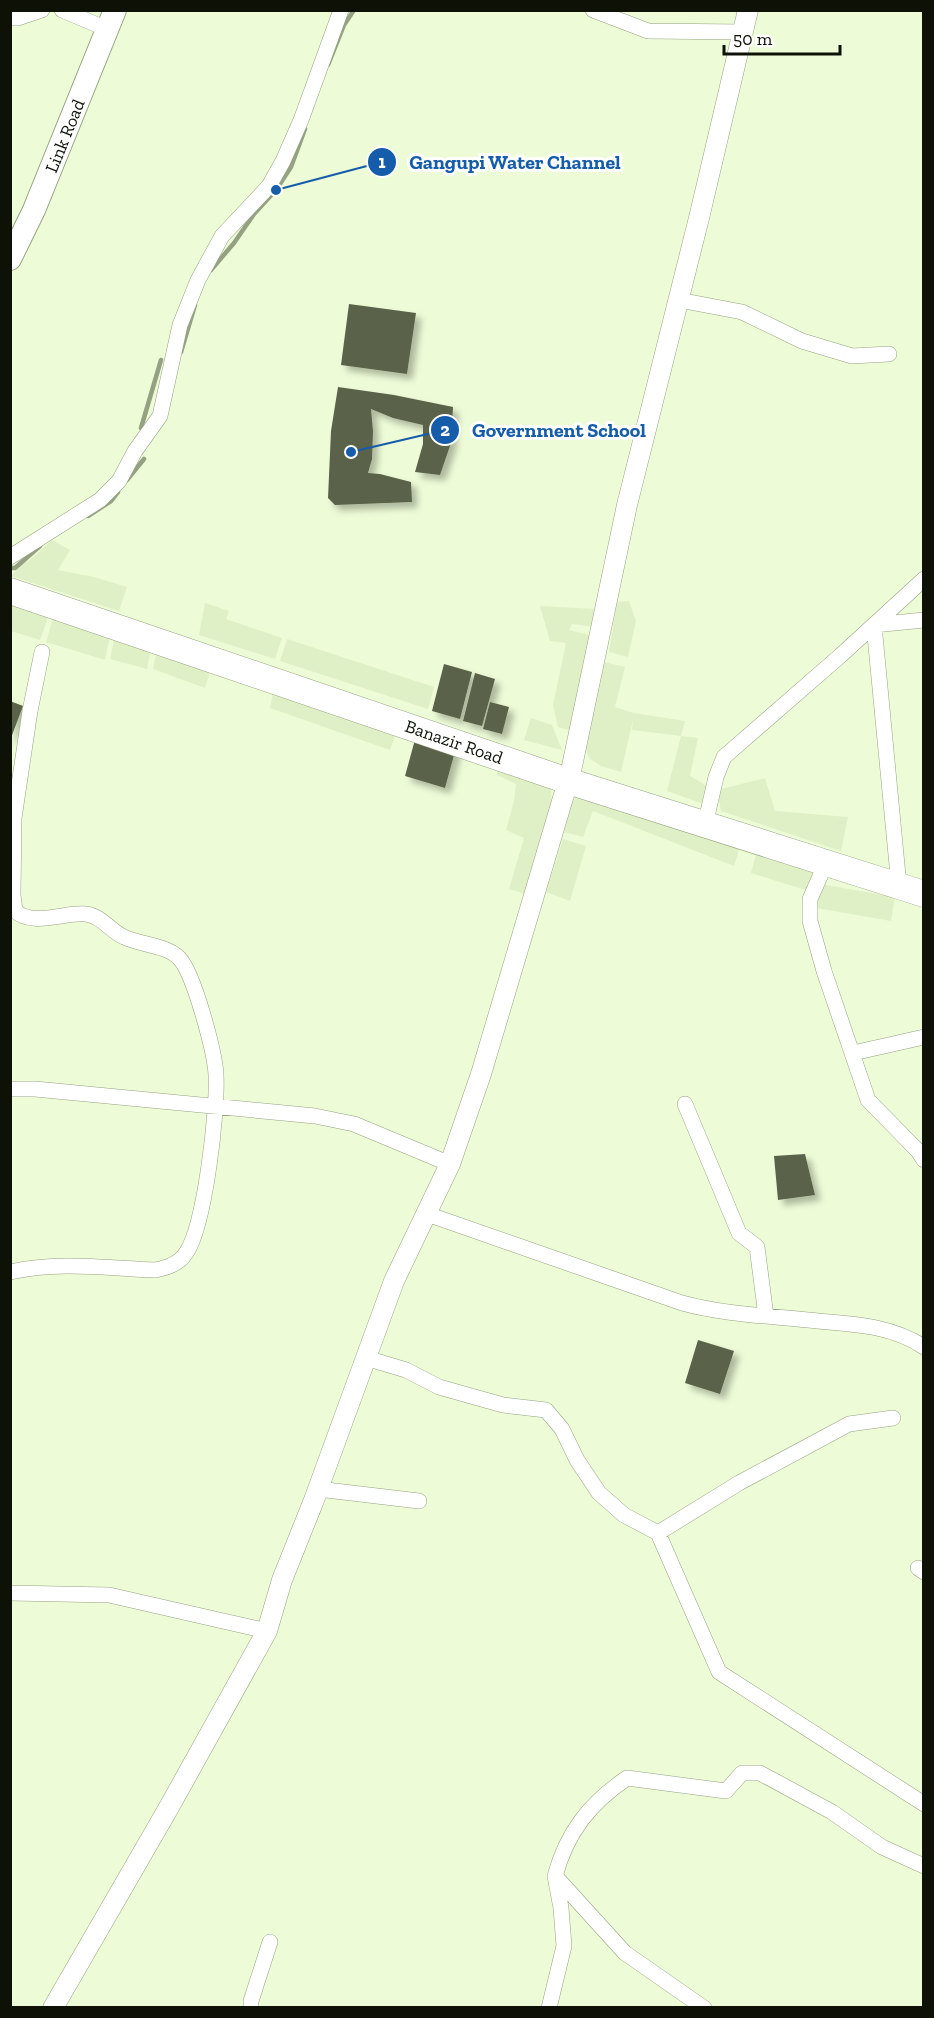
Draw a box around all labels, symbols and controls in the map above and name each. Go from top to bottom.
scale bar [724,18,840,56]
text: 50 m [733,28,773,50]
street label: Link Road [40,96,90,176]
callout: Gangupi Water Channel [367,143,633,181]
text: Gangupi Water Channel [409,150,621,174]
text: 1 [378,151,386,173]
callout: Government School [430,411,658,449]
text: Government School [472,418,646,442]
text: 2 [440,419,450,441]
street label: Banazir Road [402,715,506,769]

